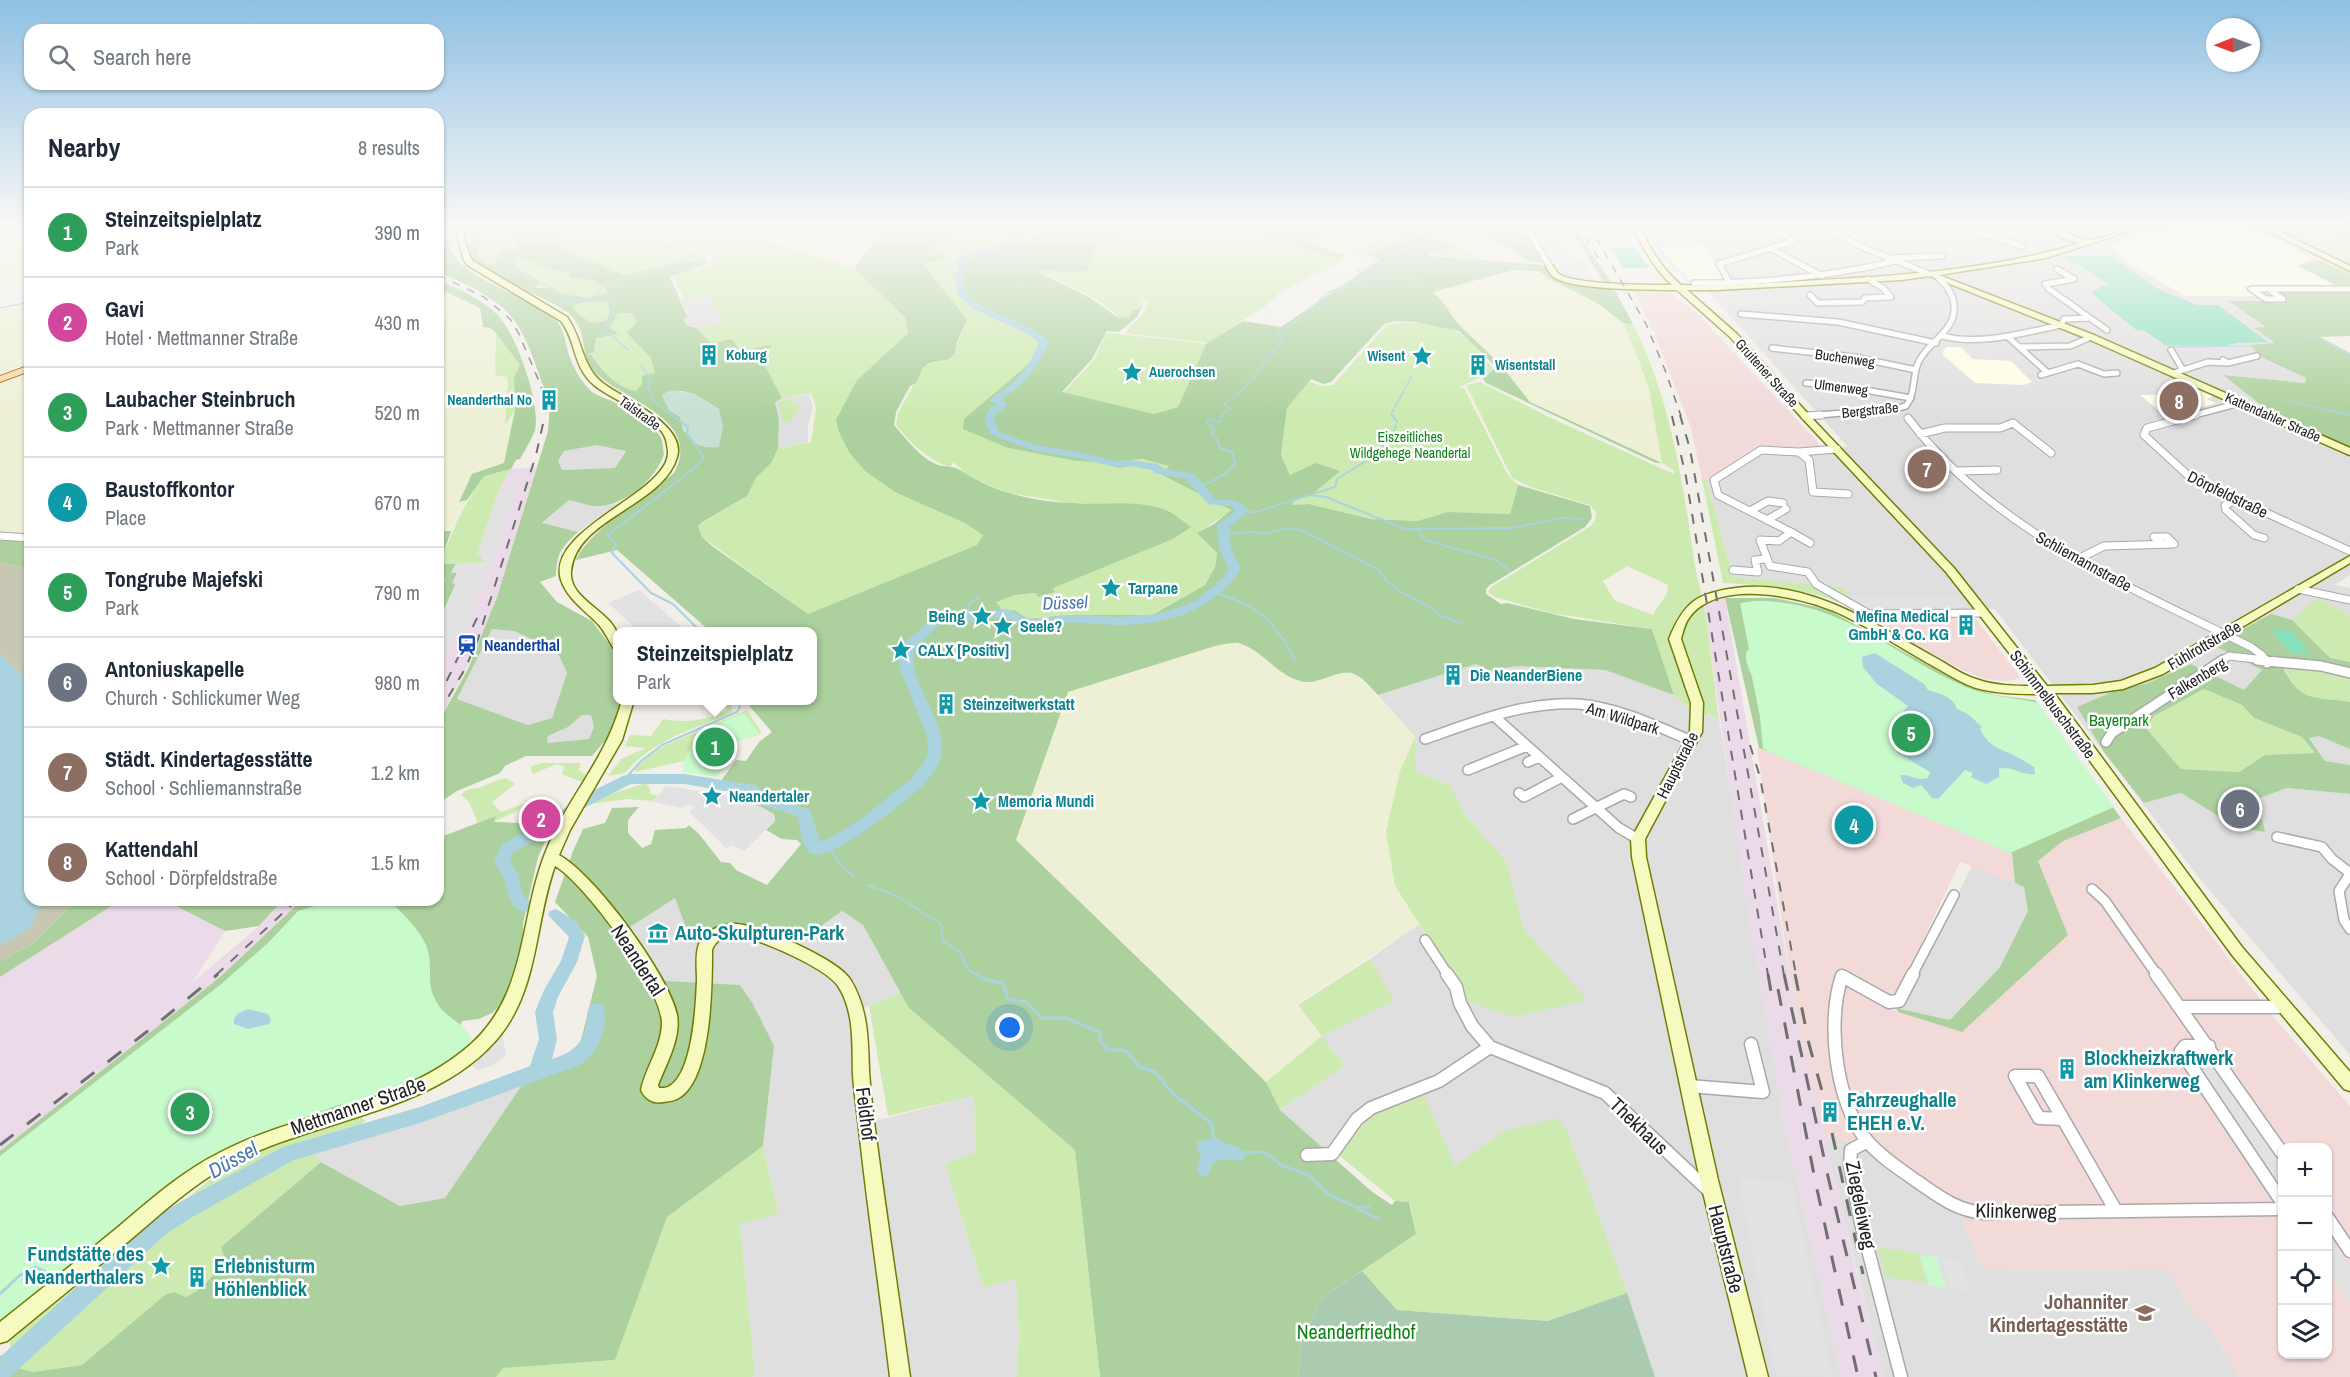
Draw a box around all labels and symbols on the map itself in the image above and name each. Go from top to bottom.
north arrow [2206,18,2260,72]
street label: Gruitener Straße [1731,335,1803,411]
building icon: Koburg [697,343,721,367]
place icon: Wisent [1410,344,1434,368]
street label: Buchenweg [1814,345,1877,371]
place label: Koburg [726,346,767,364]
place label: Wisent [1367,347,1405,365]
building icon: Wisentstall [1466,353,1490,377]
place label: Wisentstall [1495,356,1556,374]
place icon: Auerochsen [1120,360,1144,384]
place label: Auerochsen [1149,363,1215,381]
street label: Ulmenweg [1813,375,1870,399]
pin: 8 [2160,378,2198,424]
building icon: Neanderthal No [537,388,561,412]
street label: Kattendahler Straße [2222,388,2324,446]
place label: Neanderthal No [447,391,532,409]
street label: Talstraße [616,392,664,434]
street label: Bergstraße [1841,398,1899,422]
park label: Eiszeitliches Wildgehege Neandertal [1350,428,1470,462]
pin: 7 [1908,446,1946,492]
street label: Dörpfeldstraße [2184,465,2272,523]
street label: Schliemannstraße [2032,526,2136,596]
place icon: Tarpane [1099,576,1123,600]
place label: Tarpane [1128,577,1178,599]
water label: Düssel [1042,589,1089,616]
place icon: Being [970,604,994,628]
place label: Being [929,605,965,627]
place label: Mefina Medical GmbH & Co. KG [1848,605,1949,645]
building icon: Mefina Medical GmbH & Co. KG [1954,613,1978,637]
place icon: Seele? [991,614,1015,638]
place label: Seele? [1020,615,1062,637]
street label: Fuhlrottstraße [2163,615,2245,675]
station icon: Neanderthal [455,633,479,657]
place label: Neanderthal [484,634,560,656]
place icon: CALX [Positiv] [889,638,913,662]
place label: CALX [Positiv] [918,639,1009,661]
street label: Schimmelbuschstraße [2005,645,2101,763]
street label: Falkenberg [2163,651,2231,704]
building icon: Die NeanderBiene [1441,663,1465,687]
place label: Die NeanderBiene [1470,664,1582,686]
building icon: Steinzeitwerkstatt [934,692,958,716]
place label: Steinzeitwerkstatt [963,693,1075,715]
street label: Am Wildpark [1583,696,1663,740]
park label: Bayerpark [2089,709,2149,731]
pin: 5 [1892,710,1930,756]
pin: 1 [696,724,734,770]
street label: Hauptstraße [1651,728,1703,802]
place icon: Neandertaler [700,784,724,808]
place label: Neandertaler [729,785,810,807]
pin: 6 [2220,786,2260,832]
place icon: Memoria Mundi [969,789,993,813]
place label: Memoria Mundi [998,790,1094,812]
pin: 2 [522,796,560,842]
pin: 4 [1834,802,1874,848]
street label: Neandertal [605,919,672,1001]
place label: Auto-Skulpturen-Park [675,919,845,946]
museum icon: Auto-Skulpturen-Park [646,921,670,945]
your location [995,1013,1024,1042]
place label: Blockheizkraftwerk am Klinkerweg [2084,1044,2234,1094]
building icon: Blockheizkraftwerk am Klinkerweg [2055,1057,2079,1081]
street label: Mettmanner Straße [287,1070,429,1141]
street label: Feldhof [850,1086,883,1143]
place label: Fahrzeughalle EHEH e.V. [1847,1086,1956,1136]
pin: 3 [170,1090,210,1134]
street label: Thekhaus [1604,1091,1675,1160]
building icon: Fahrzeughalle EHEH e.V. [1818,1100,1842,1124]
water label: Düssel [203,1134,264,1185]
street label: Ziegeleiweg [1840,1158,1883,1251]
street label: Klinkerweg [1975,1196,2057,1225]
street label: Hauptstraße [1702,1202,1751,1296]
place label: Fundstätte des Neanderthalers [25,1240,144,1290]
place label: Erlebnisturm Höhlenblick [214,1252,315,1302]
place icon: Fundstätte des Neanderthalers [149,1254,173,1278]
building icon: Erlebnisturm Höhlenblick [185,1265,209,1289]
place label: Johanniter Kindertagesstätte [1989,1288,2129,1338]
school or university icon: Johanniter Kindertagesstätte [2133,1301,2157,1325]
park label: Neanderfriedhof [1297,1318,1416,1345]

